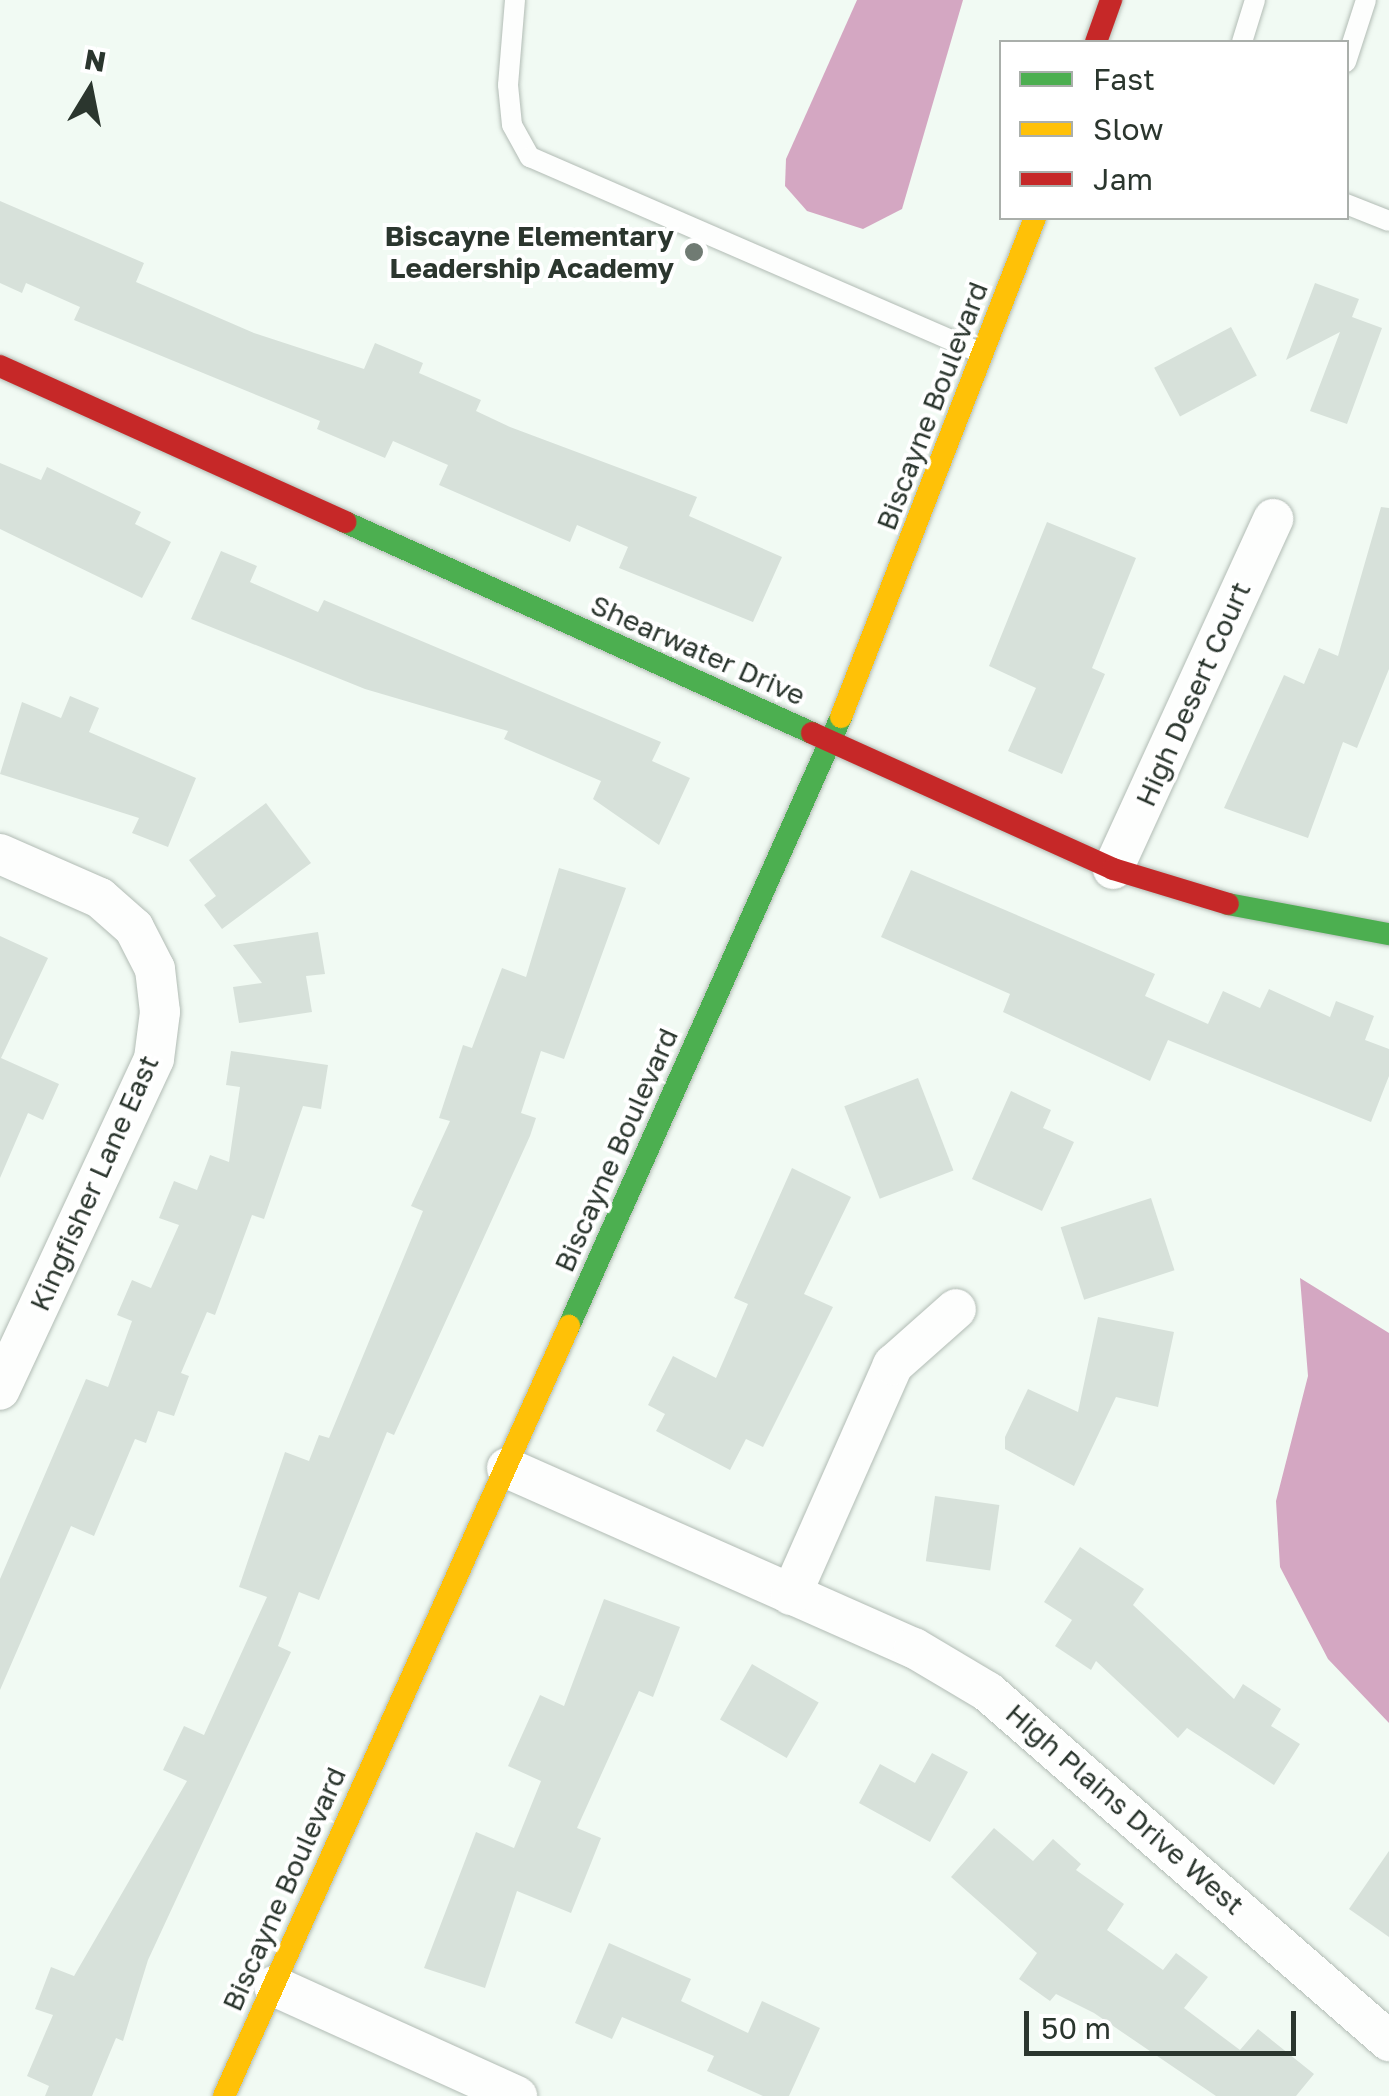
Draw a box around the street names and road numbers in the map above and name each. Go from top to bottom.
street label: Biscayne Boulevard [869,277,995,535]
street label: High Desert Court [1128,576,1258,812]
street label: Shearwater Drive [586,588,810,712]
street label: Biscayne Boulevard [547,1023,685,1277]
street label: Kingfisher Lane East [22,1050,166,1316]
street label: High Plains Drive West [999,1696,1251,1922]
street label: Biscayne Boulevard [215,1762,353,2016]

